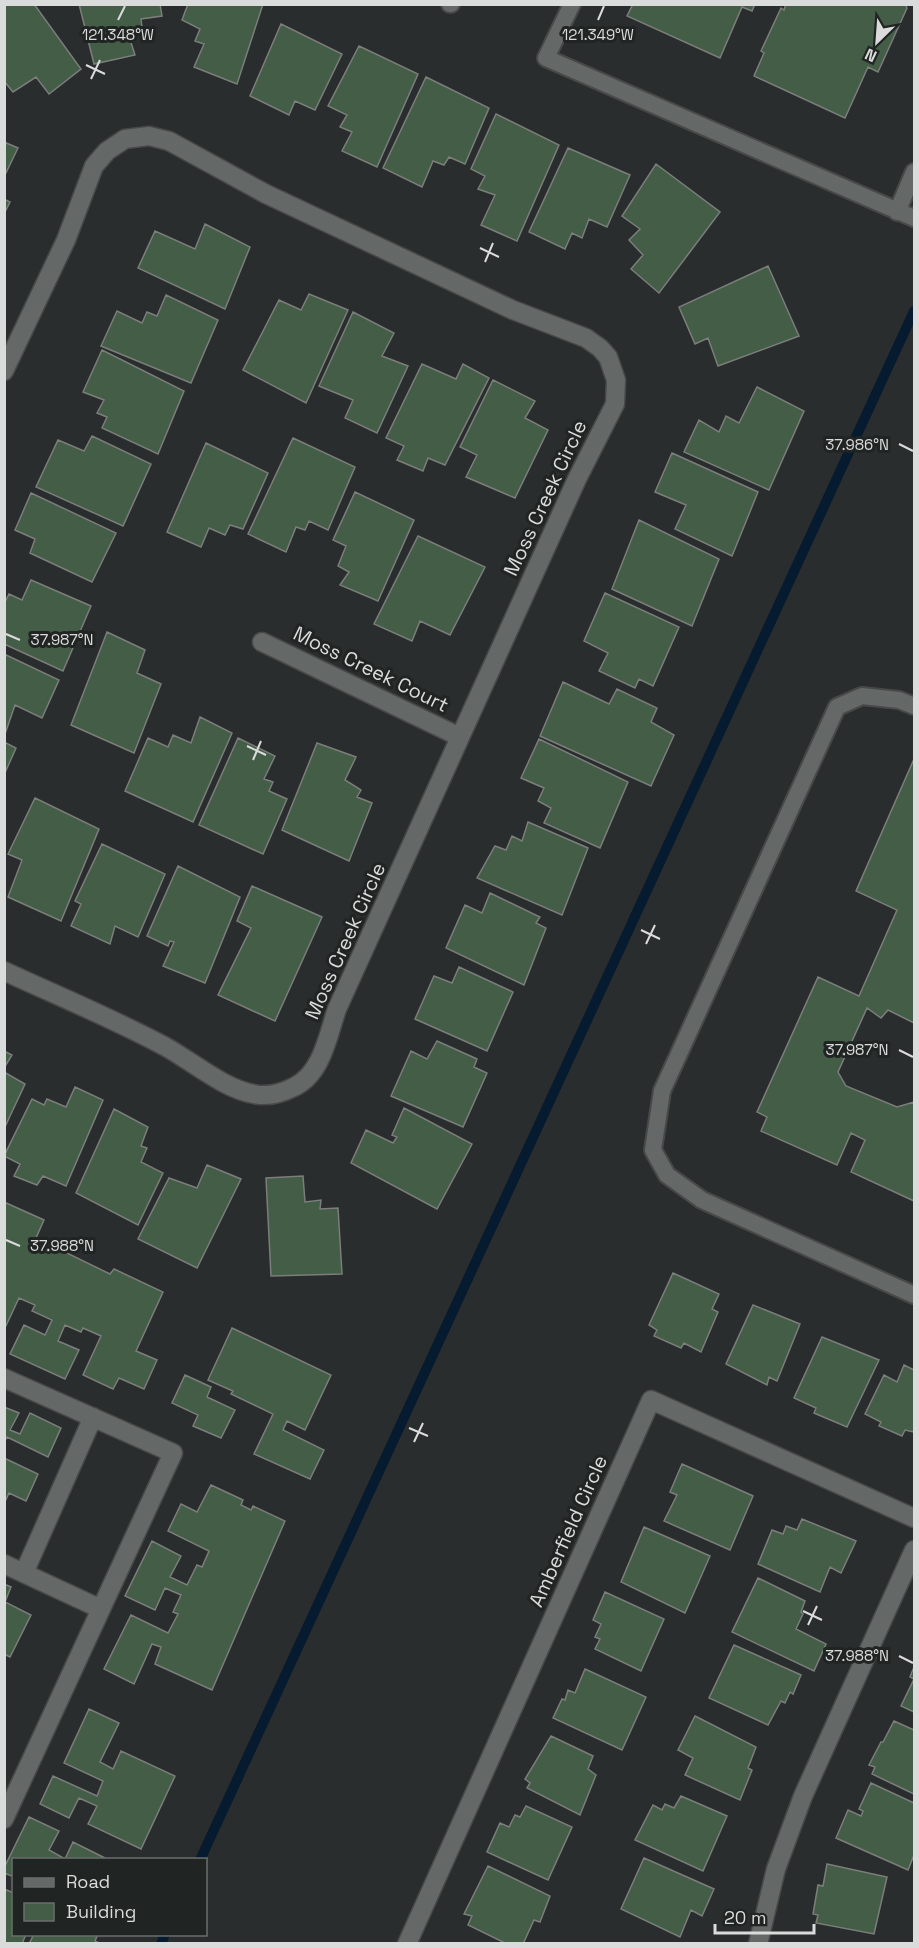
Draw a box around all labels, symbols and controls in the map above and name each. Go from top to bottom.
north arrow [847,12,907,72]
text: 121.348°W [82,25,154,44]
text: 121.349°W [562,25,634,44]
text: N [862,43,880,67]
street label: Moss Creek Circle [497,416,593,580]
text: 37.986°N [825,435,889,454]
street label: Moss Creek Court [289,620,453,718]
text: 37.987°N [31,630,93,649]
street label: Moss Creek Circle [299,858,391,1024]
text: 37.987°N [826,1040,888,1059]
text: 37.988°N [30,1236,94,1255]
street label: Amberfield Circle [523,1451,613,1611]
text: 37.988°N [825,1646,889,1665]
legend [12,1858,207,1936]
text: Road [66,1870,110,1893]
scale bar [715,1897,814,1935]
text: Building [66,1900,136,1923]
text: 20 m [724,1906,767,1929]

